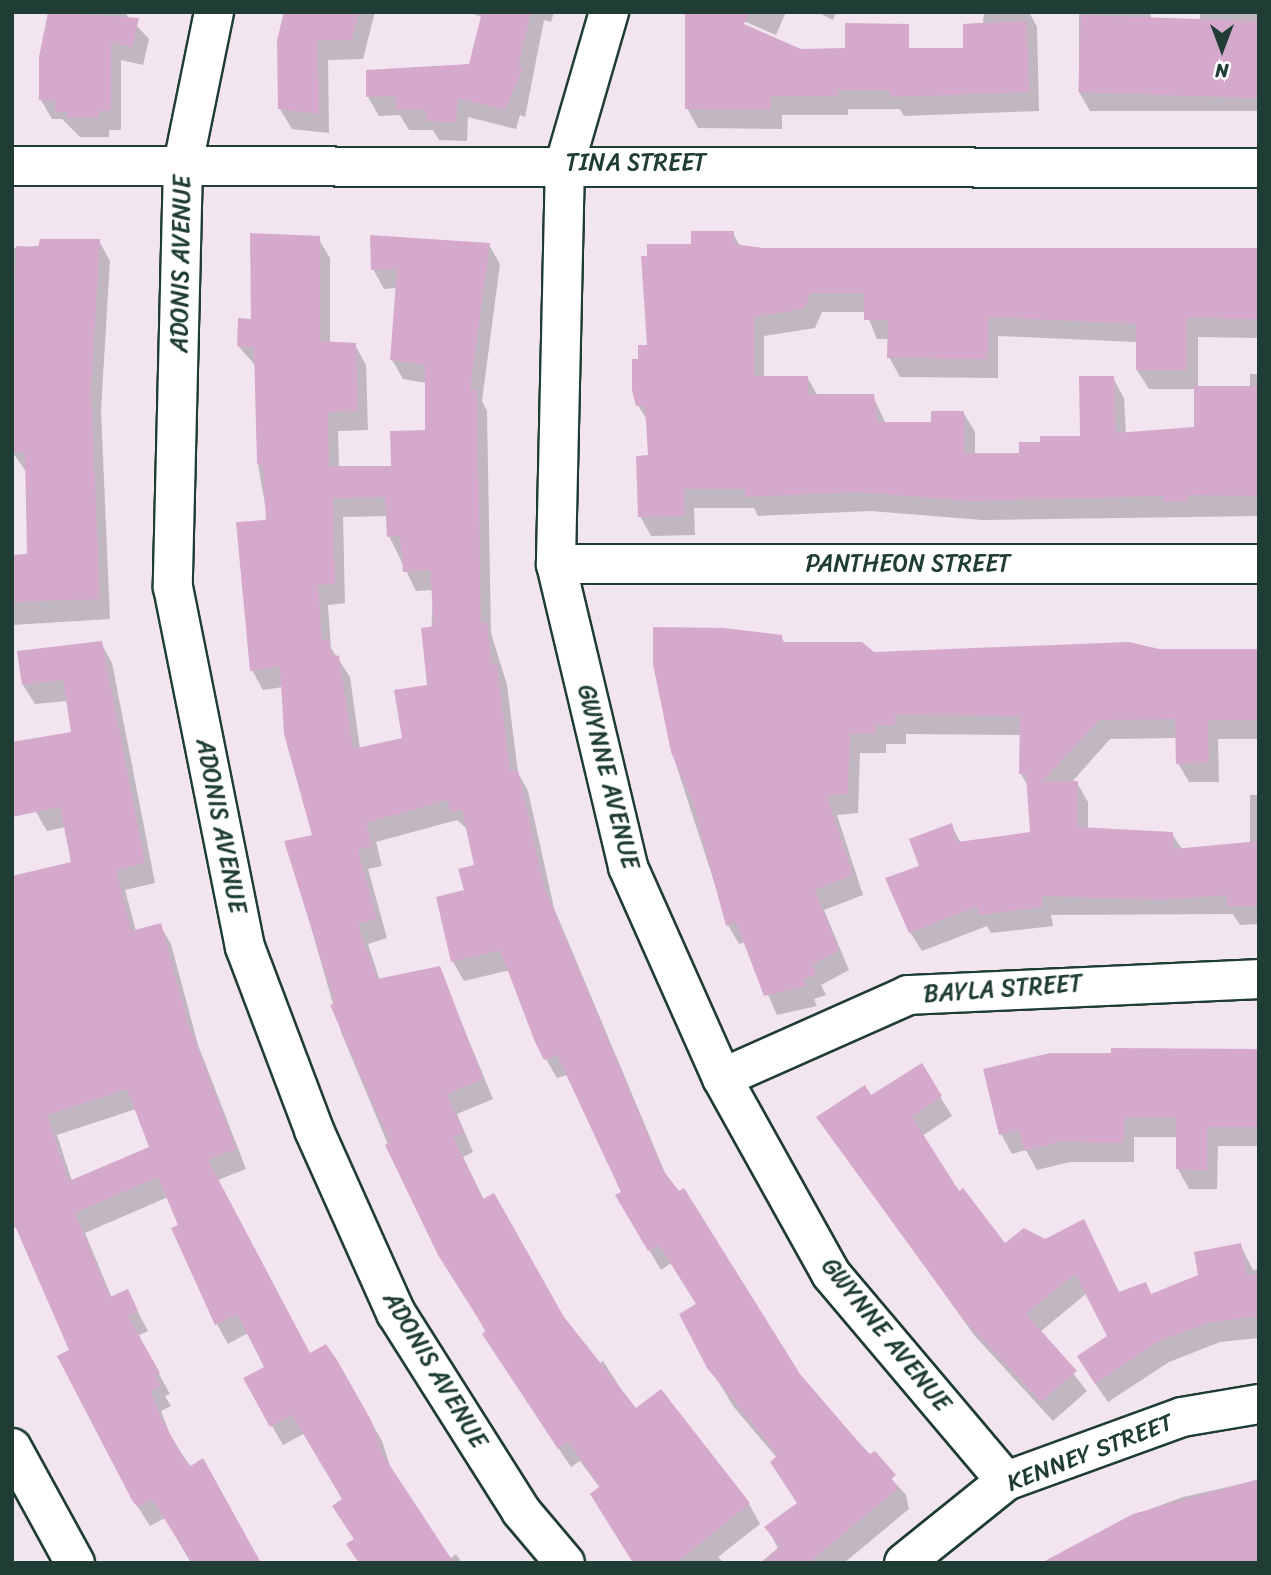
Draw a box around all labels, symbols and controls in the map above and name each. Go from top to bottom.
north arrow [1187,14,1257,84]
text: N [1215,54,1229,87]
street label: TINA STREET [564,149,708,177]
street label: ADONIS AVENUE [165,175,197,353]
street label: PANTHEON STREET [804,550,1012,578]
street label: GWYNNE AVENUE [571,682,645,872]
street label: ADONIS AVENUE [190,736,252,916]
street label: BAYLA STREET [923,969,1083,1009]
street label: GWYNNE AVENUE [815,1253,957,1417]
street label: ADONIS AVENUE [377,1286,493,1454]
street label: KENNEY STREET [1002,1408,1178,1498]

